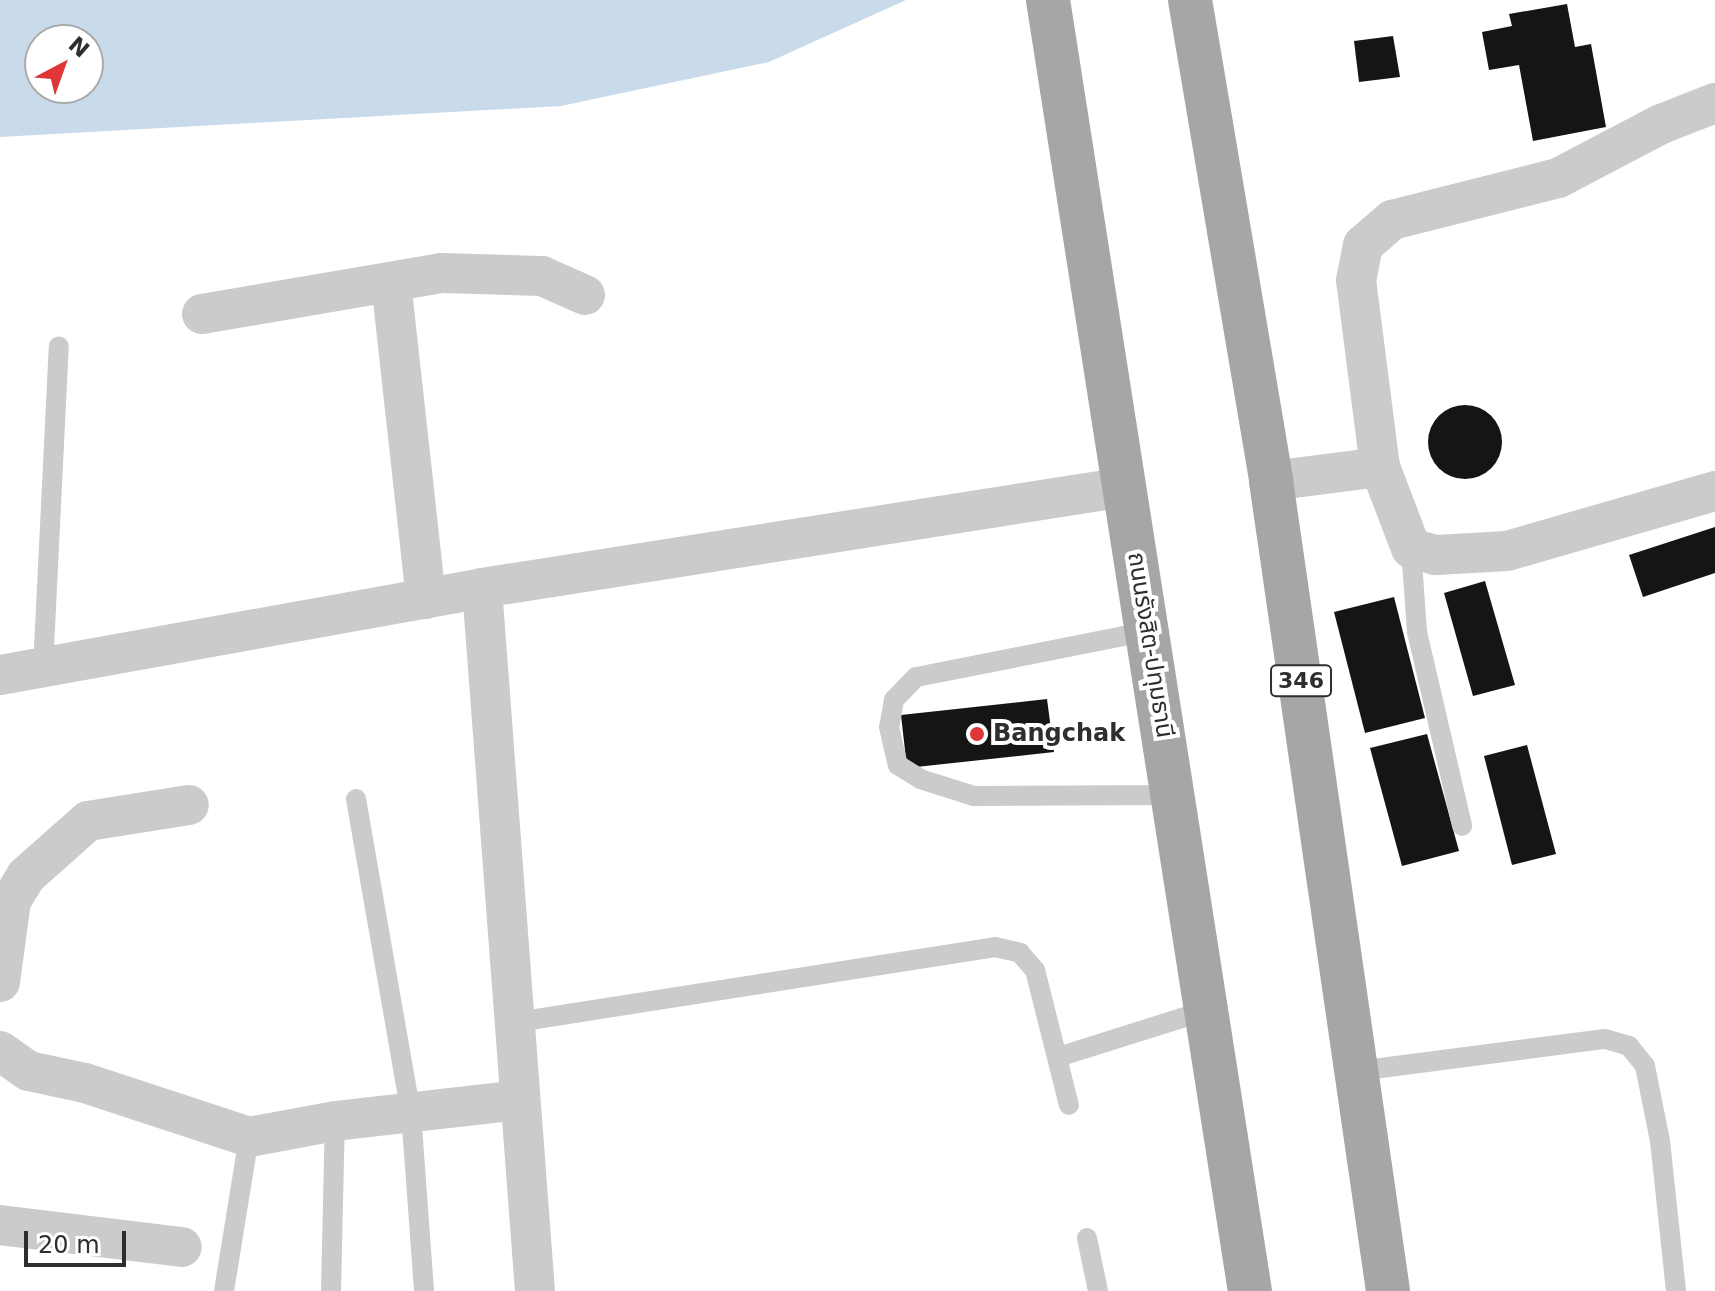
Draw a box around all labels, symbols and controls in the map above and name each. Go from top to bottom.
north arrow [24,24,104,104]
text: N [64,32,94,62]
street label: ถนนรังสิต-ปทุมธานี [1121,550,1179,740]
road number: 346 [1269,663,1333,699]
place label: Bangchak [993,720,1125,748]
marker: Bangchak [968,725,986,743]
scale bar [28,1215,130,1265]
text: 20 m [38,1231,100,1259]

